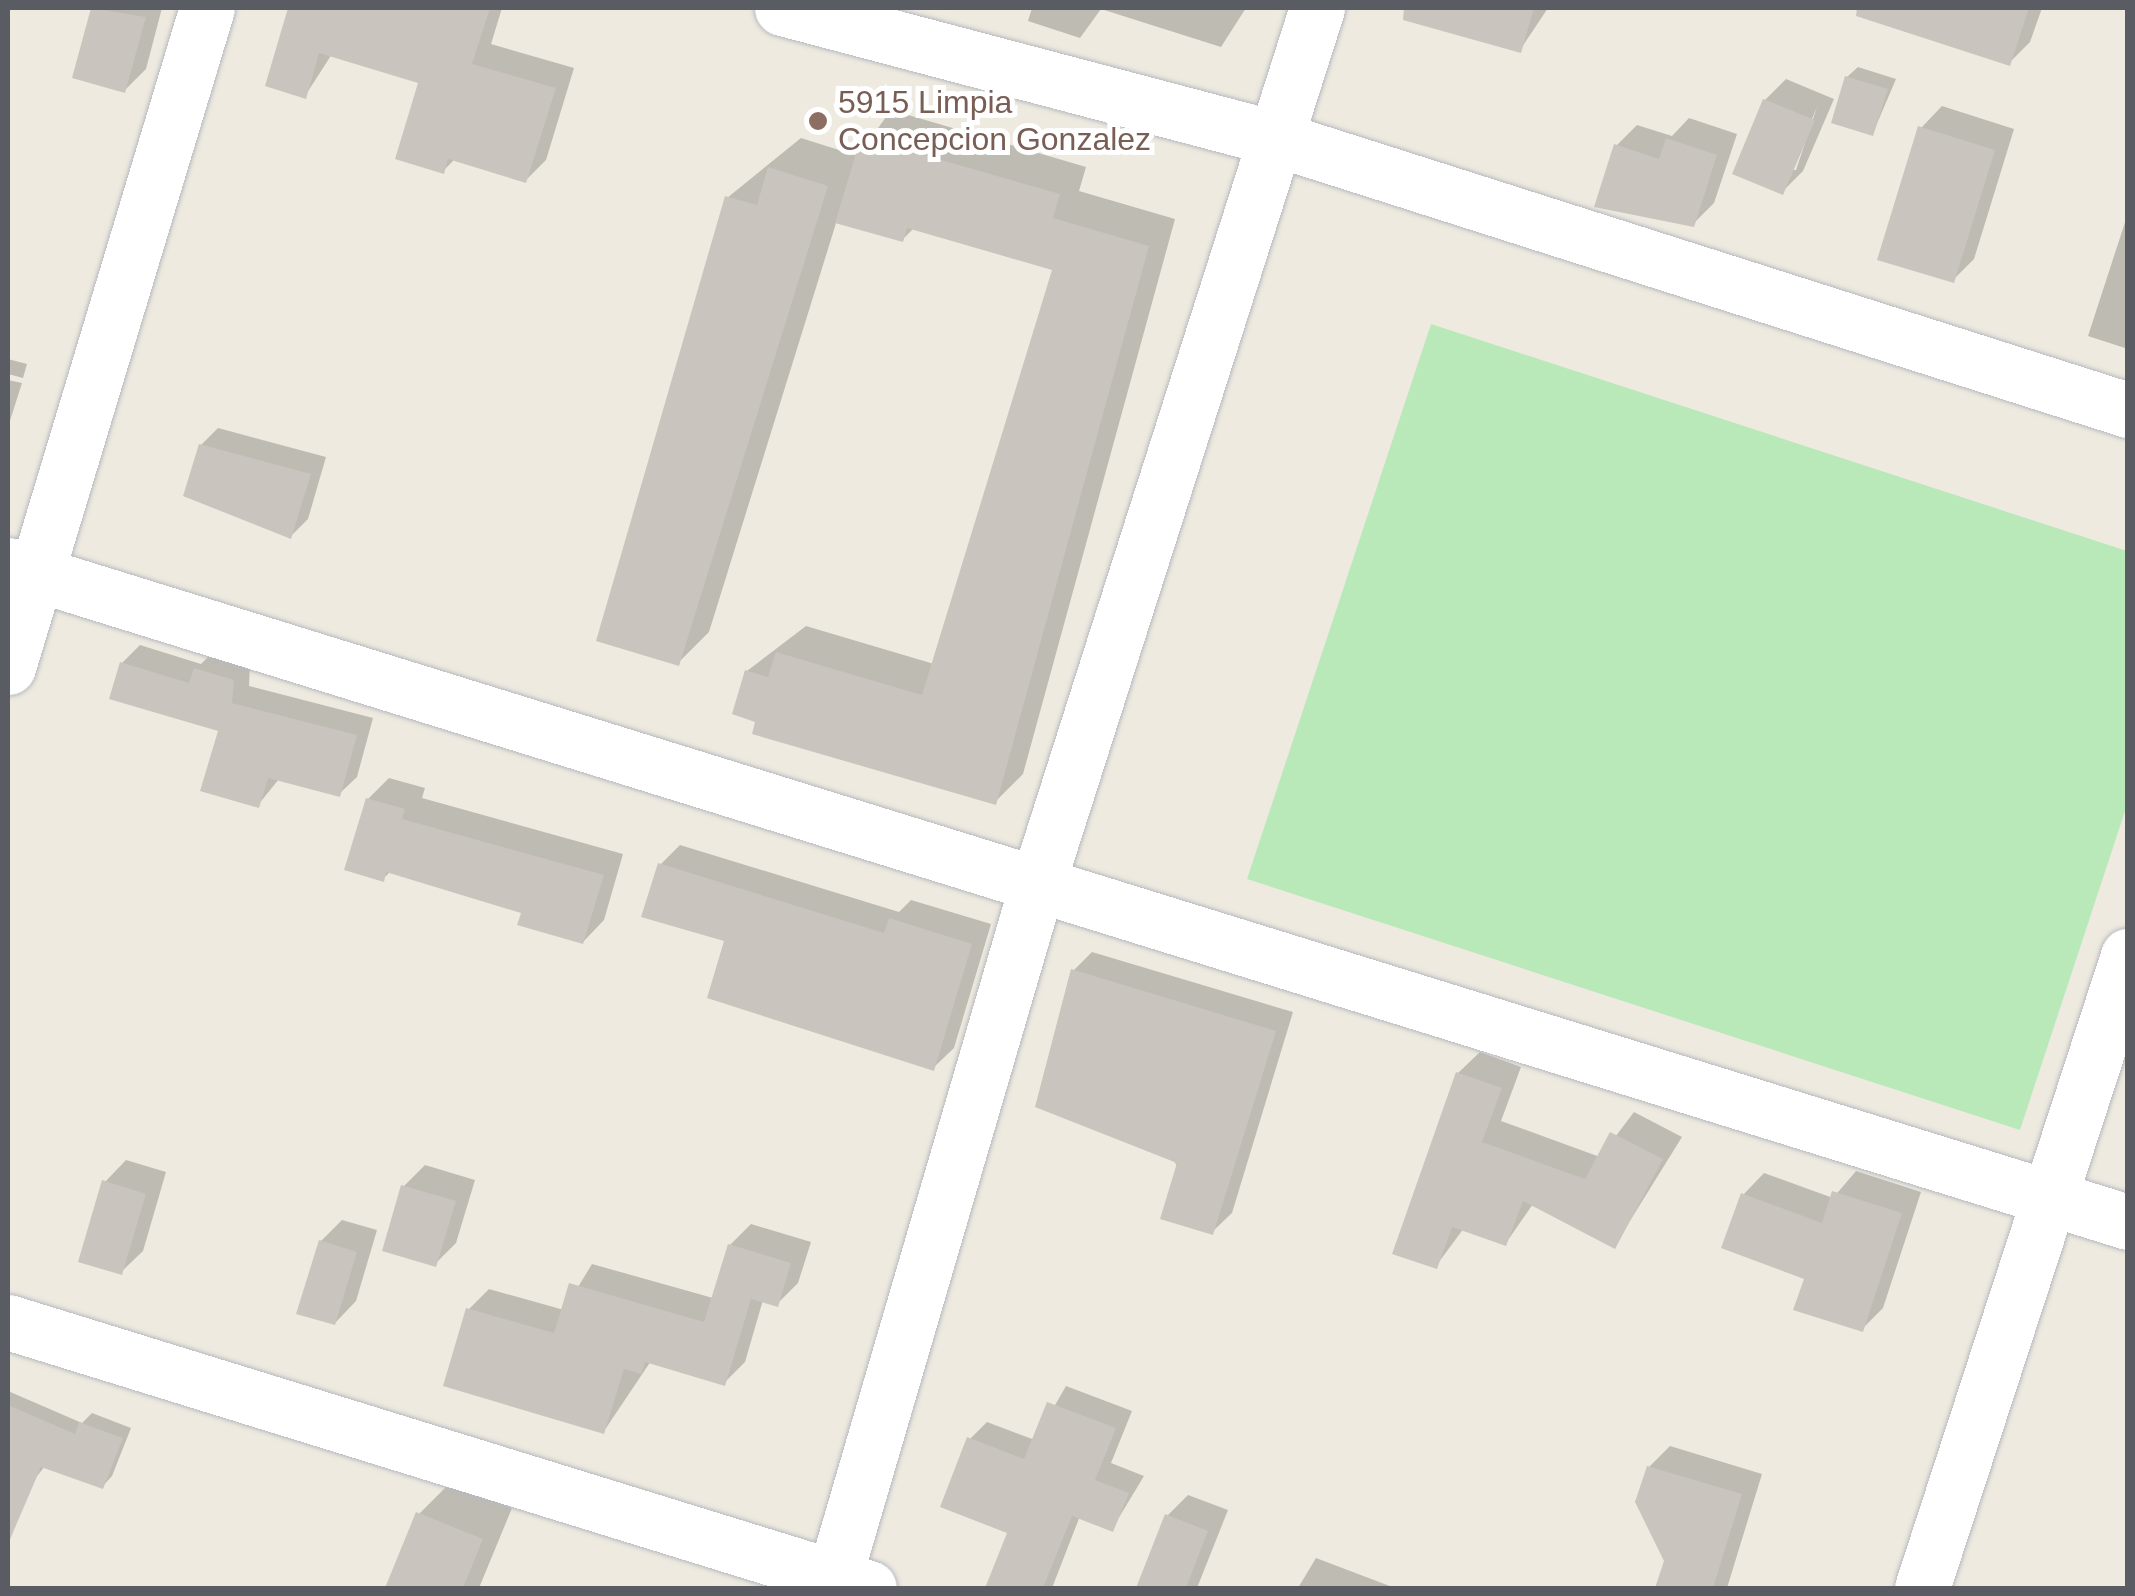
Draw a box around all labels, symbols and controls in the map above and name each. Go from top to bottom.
place label: 5915 Limpia Concepcion Gonzalez [838,84,1151,159]
marker: 5915 Limpia Concepcion Gonzalez [807,110,829,132]

